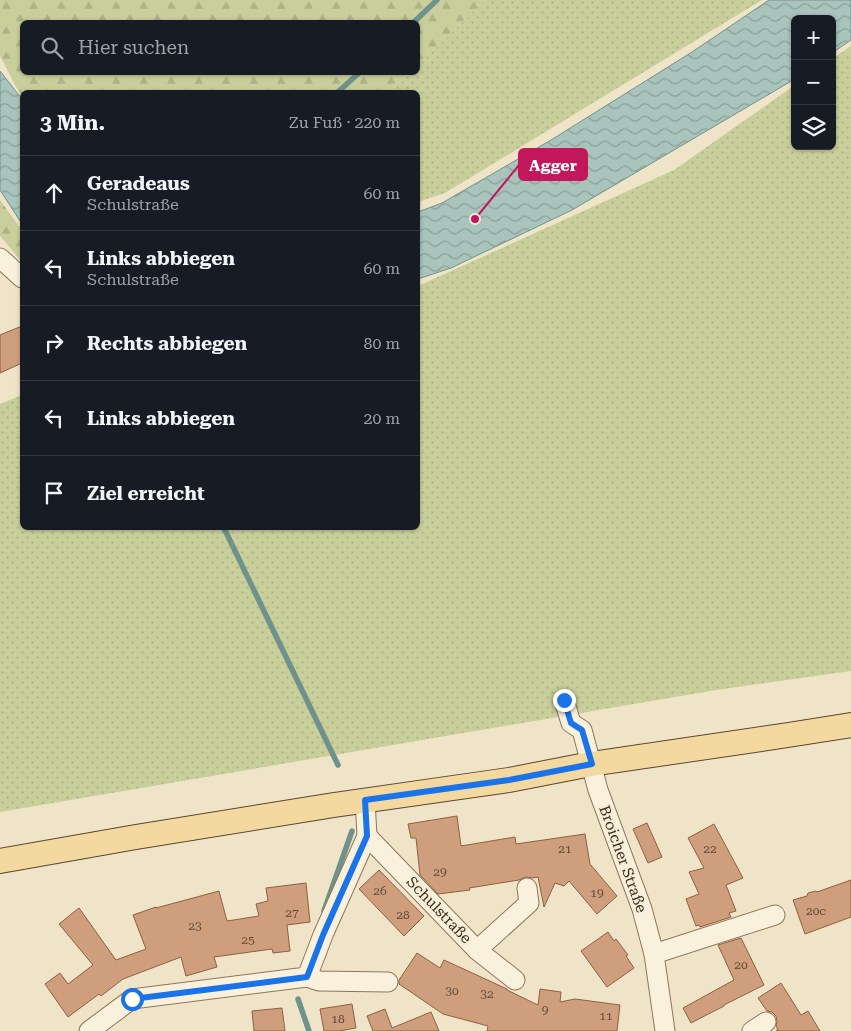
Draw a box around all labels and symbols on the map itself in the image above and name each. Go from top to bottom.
callout: Agger [519,149,587,180]
text: Agger [529,156,577,175]
route end [553,689,576,712]
street label: Broicher Straße [595,803,651,915]
house number: 21 [558,842,572,856]
house number: 22 [703,842,717,856]
house number: 29 [433,865,447,879]
street label: Schulstraße [403,873,475,947]
house number: 26 [373,884,387,898]
house number: 19 [590,886,604,900]
house number: 20c [806,904,826,918]
house number: 27 [285,906,299,920]
house number: 28 [396,908,410,922]
house number: 23 [188,919,202,933]
house number: 25 [241,933,255,947]
house number: 20 [734,958,748,972]
house number: 30 [445,984,459,998]
house number: 32 [480,987,494,1001]
route start [121,988,144,1011]
house number: 9 [542,1003,549,1017]
house number: 11 [599,1009,613,1023]
house number: 18 [331,1012,345,1026]

